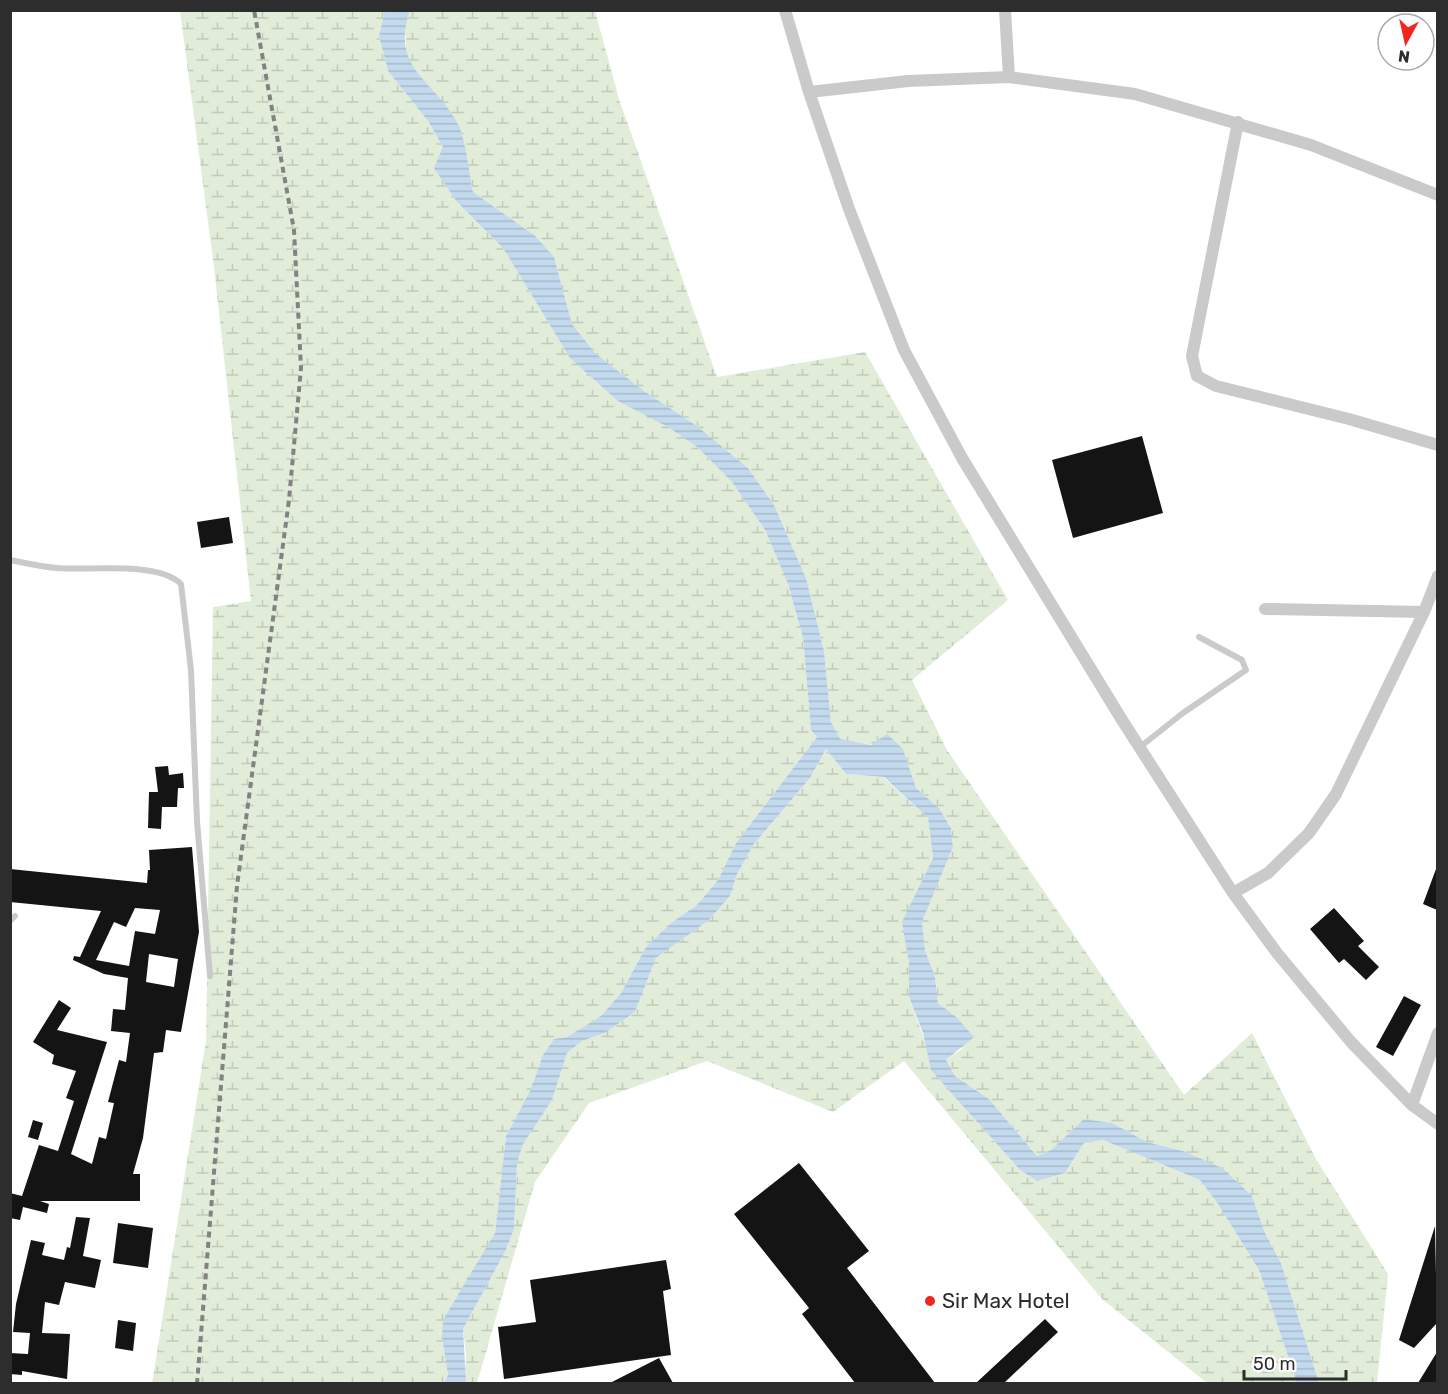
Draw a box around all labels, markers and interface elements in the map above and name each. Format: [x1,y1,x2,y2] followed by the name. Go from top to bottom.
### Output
[1376,12,1436,72] north arrow
[1397,46,1411,67] text: N
[942,1288,1070,1313] place label: Sir Max Hotel
[923,1294,937,1308] marker: Sir Max Hotel
[1244,1343,1346,1381] scale bar
[1253,1353,1296,1375] text: 50 m

